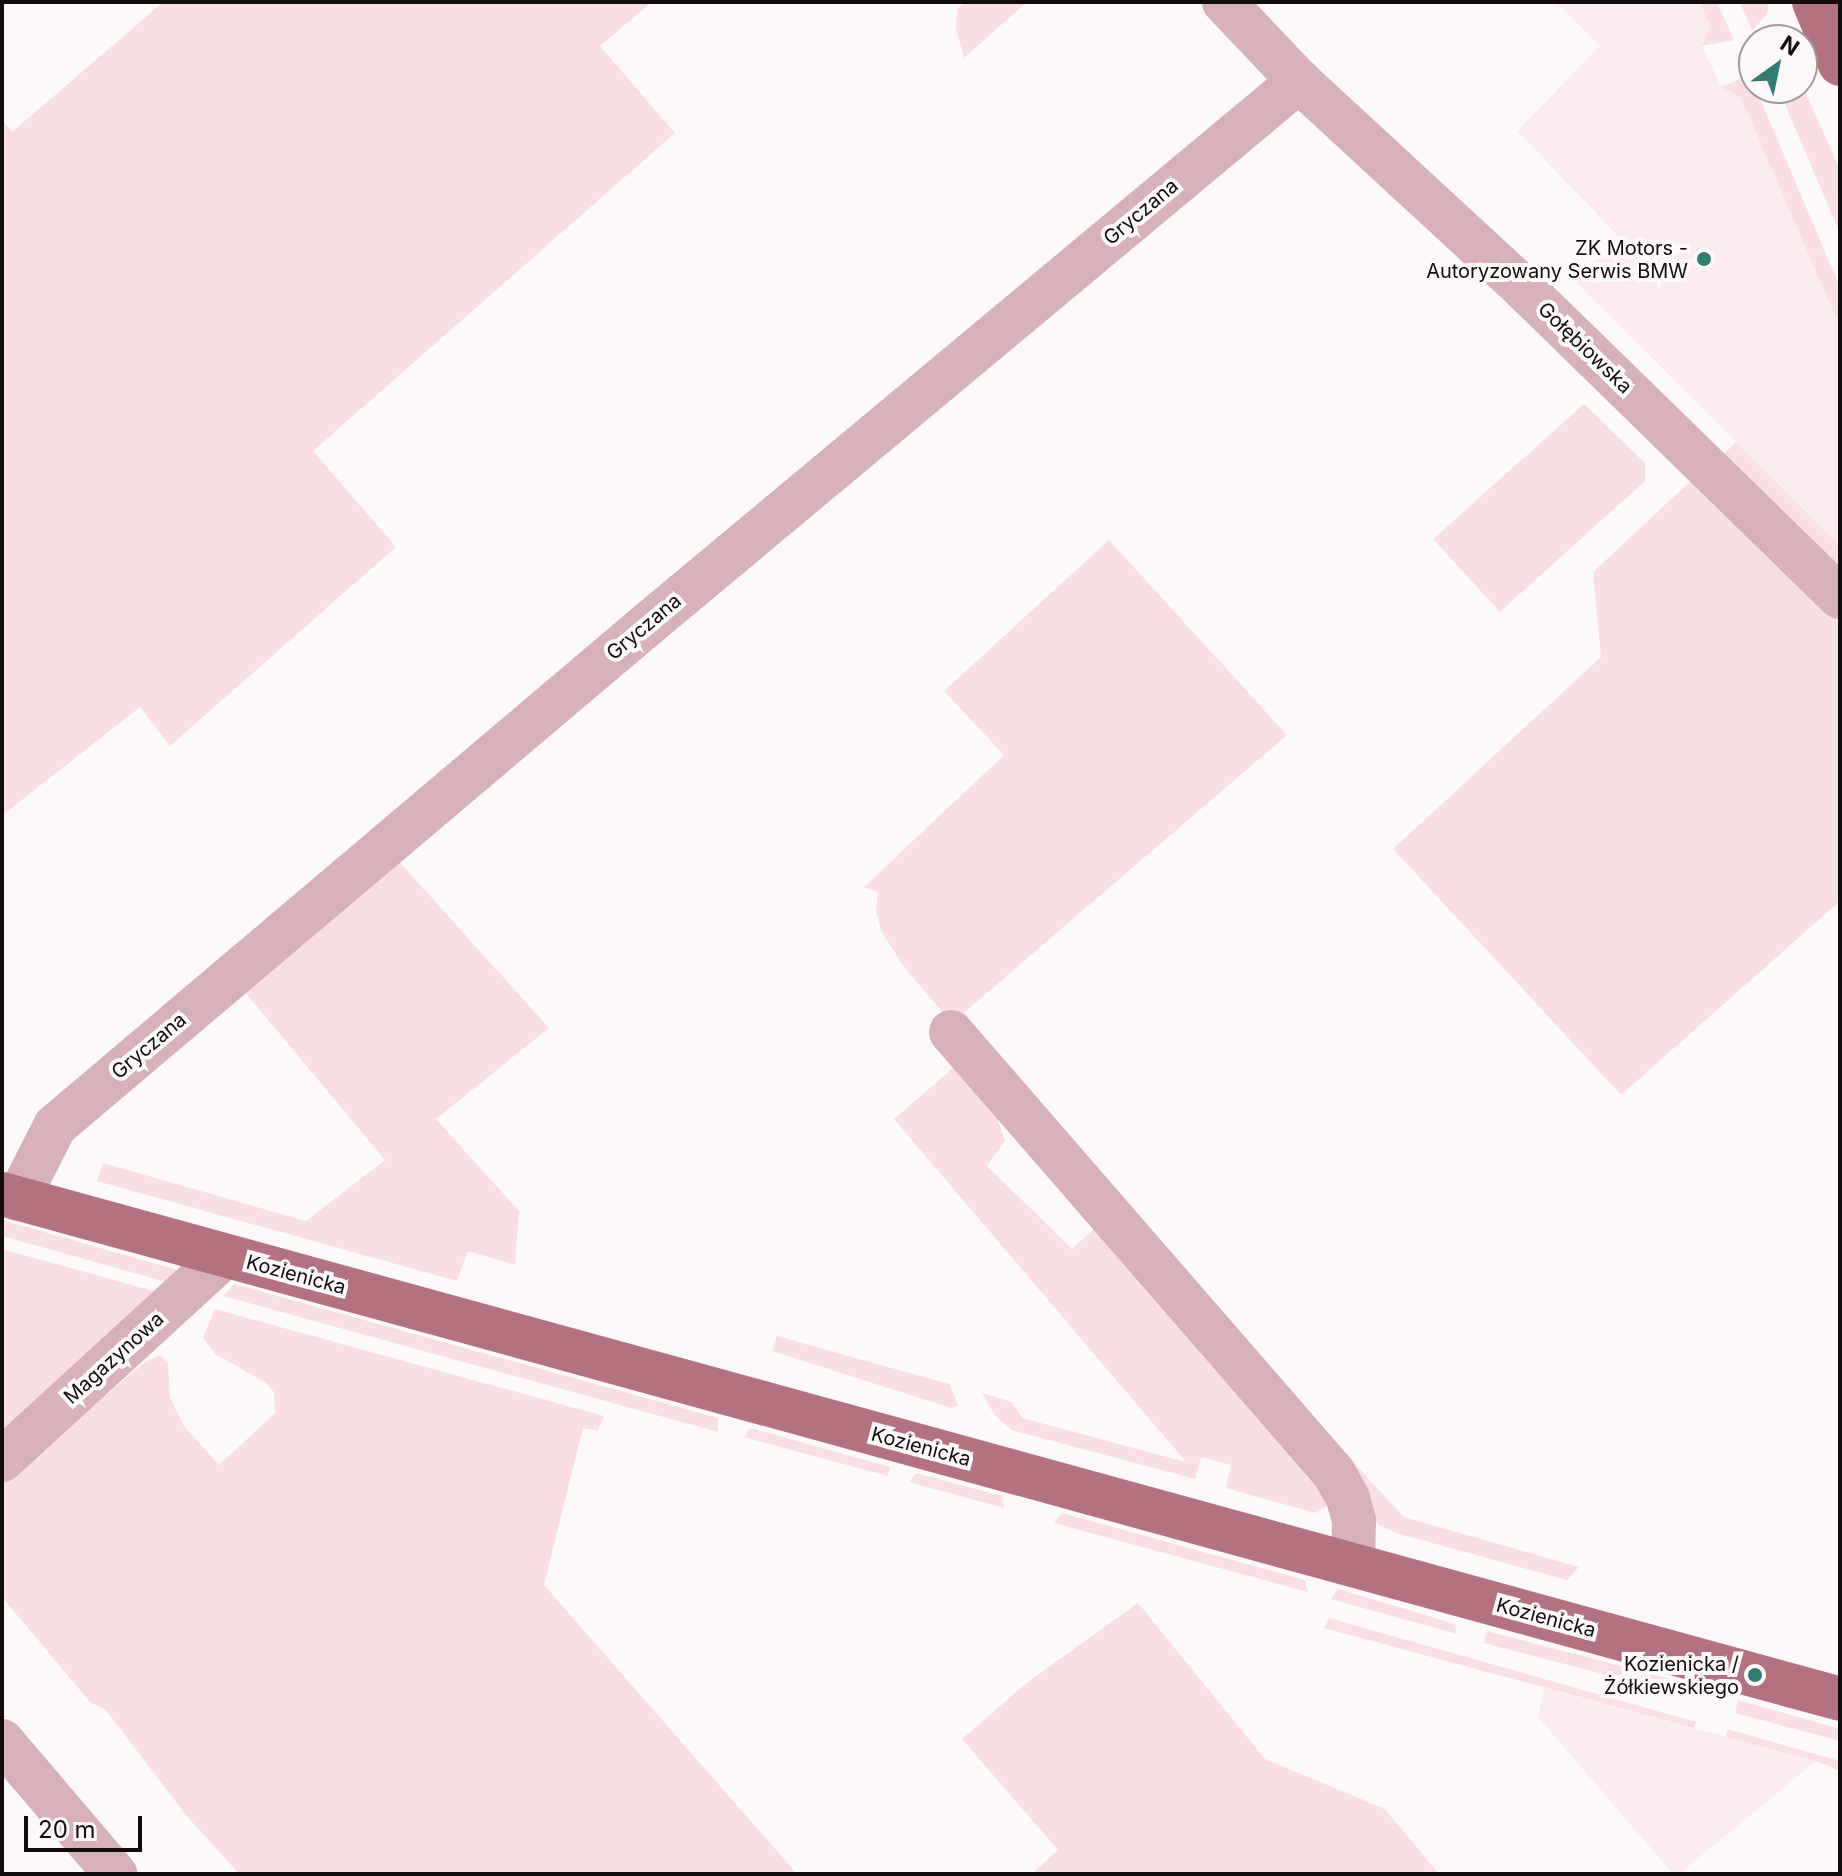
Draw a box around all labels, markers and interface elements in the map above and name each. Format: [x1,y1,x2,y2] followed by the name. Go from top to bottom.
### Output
[1738,24,1818,104] north arrow
[1776,30,1804,61] text: N
[1099,174,1183,250] street label: Gryczana
[1426,236,1688,283] place label: ZK Motors - Autoryzowany Serwis BMW
[1695,250,1713,268] marker: ZK Motors - Autoryzowany Serwis BMW
[1533,297,1637,399] street label: Gołębiowska
[602,589,686,665] street label: Gryczana
[107,1008,191,1084] street label: Gryczana
[244,1250,348,1300] street label: Kozienicka
[59,1307,169,1409] street label: Magazynowa
[869,1422,973,1472] street label: Kozienicka
[1494,1593,1598,1643] street label: Kozienicka
[1604,1652,1739,1699] place label: Kozienicka / Żółkiewskiego
[1746,1666,1764,1684] marker: Kozienicka / Żółkiewskiego
[28,1800,146,1850] scale bar
[38,1815,96,1844] text: 20 m

